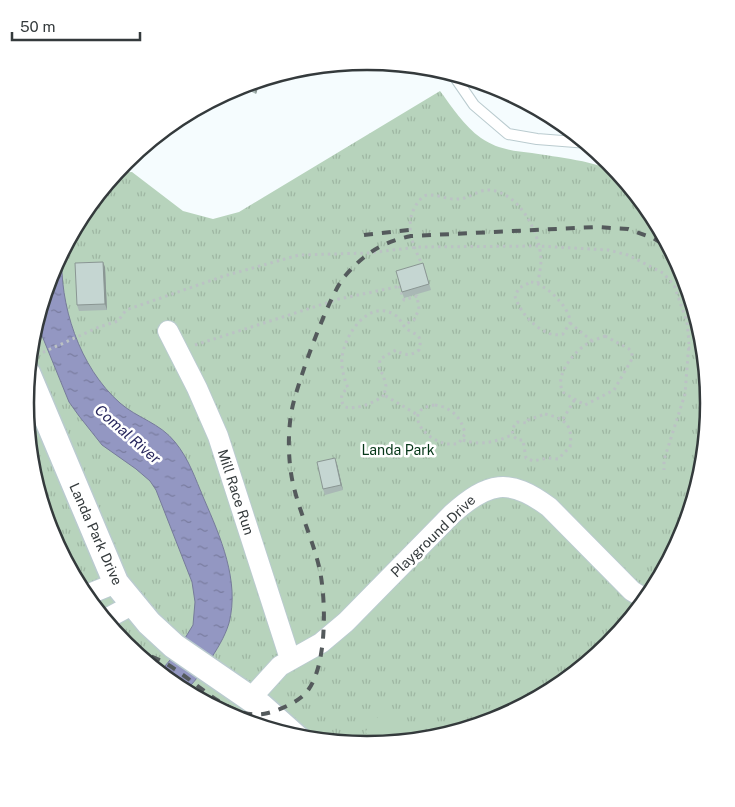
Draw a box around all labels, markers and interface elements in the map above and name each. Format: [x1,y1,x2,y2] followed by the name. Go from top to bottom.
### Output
[12,10,140,42] scale bar
[20,18,55,35] text: 50 m
[92,401,164,467] water label: Comal River
[361,442,435,458] park label: Landa Park
[215,447,257,537] street label: Mill Race Run
[66,481,126,588] street label: Landa Park Drive
[387,492,479,580] street label: Playground Drive

